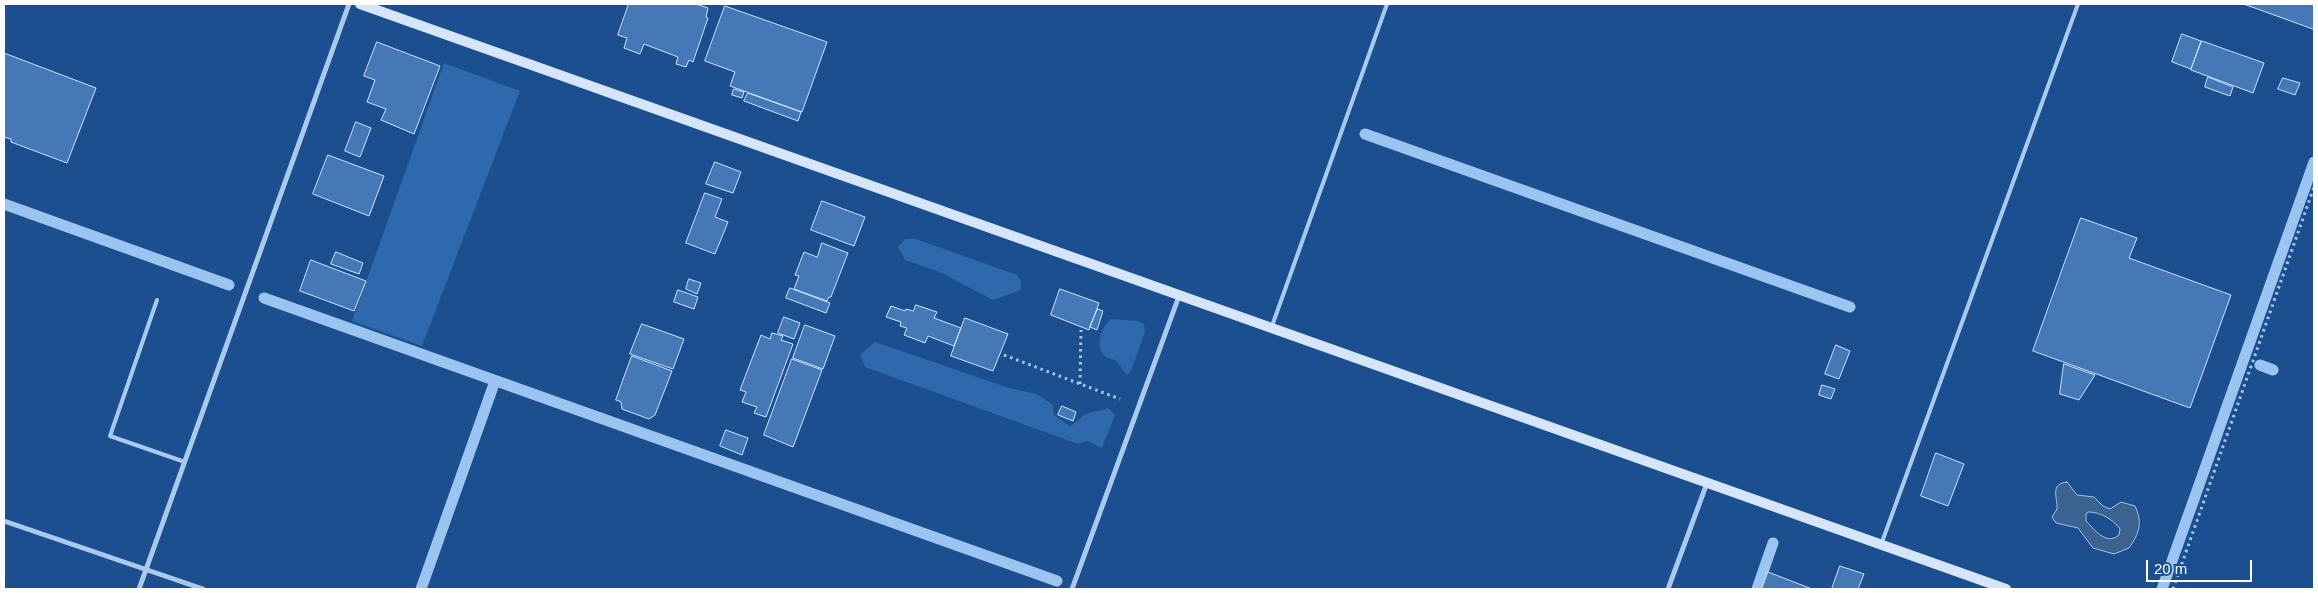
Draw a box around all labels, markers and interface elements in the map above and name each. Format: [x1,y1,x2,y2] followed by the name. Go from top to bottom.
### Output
[2148,550,2254,582] scale bar
[2154,560,2187,577] text: 20 m

